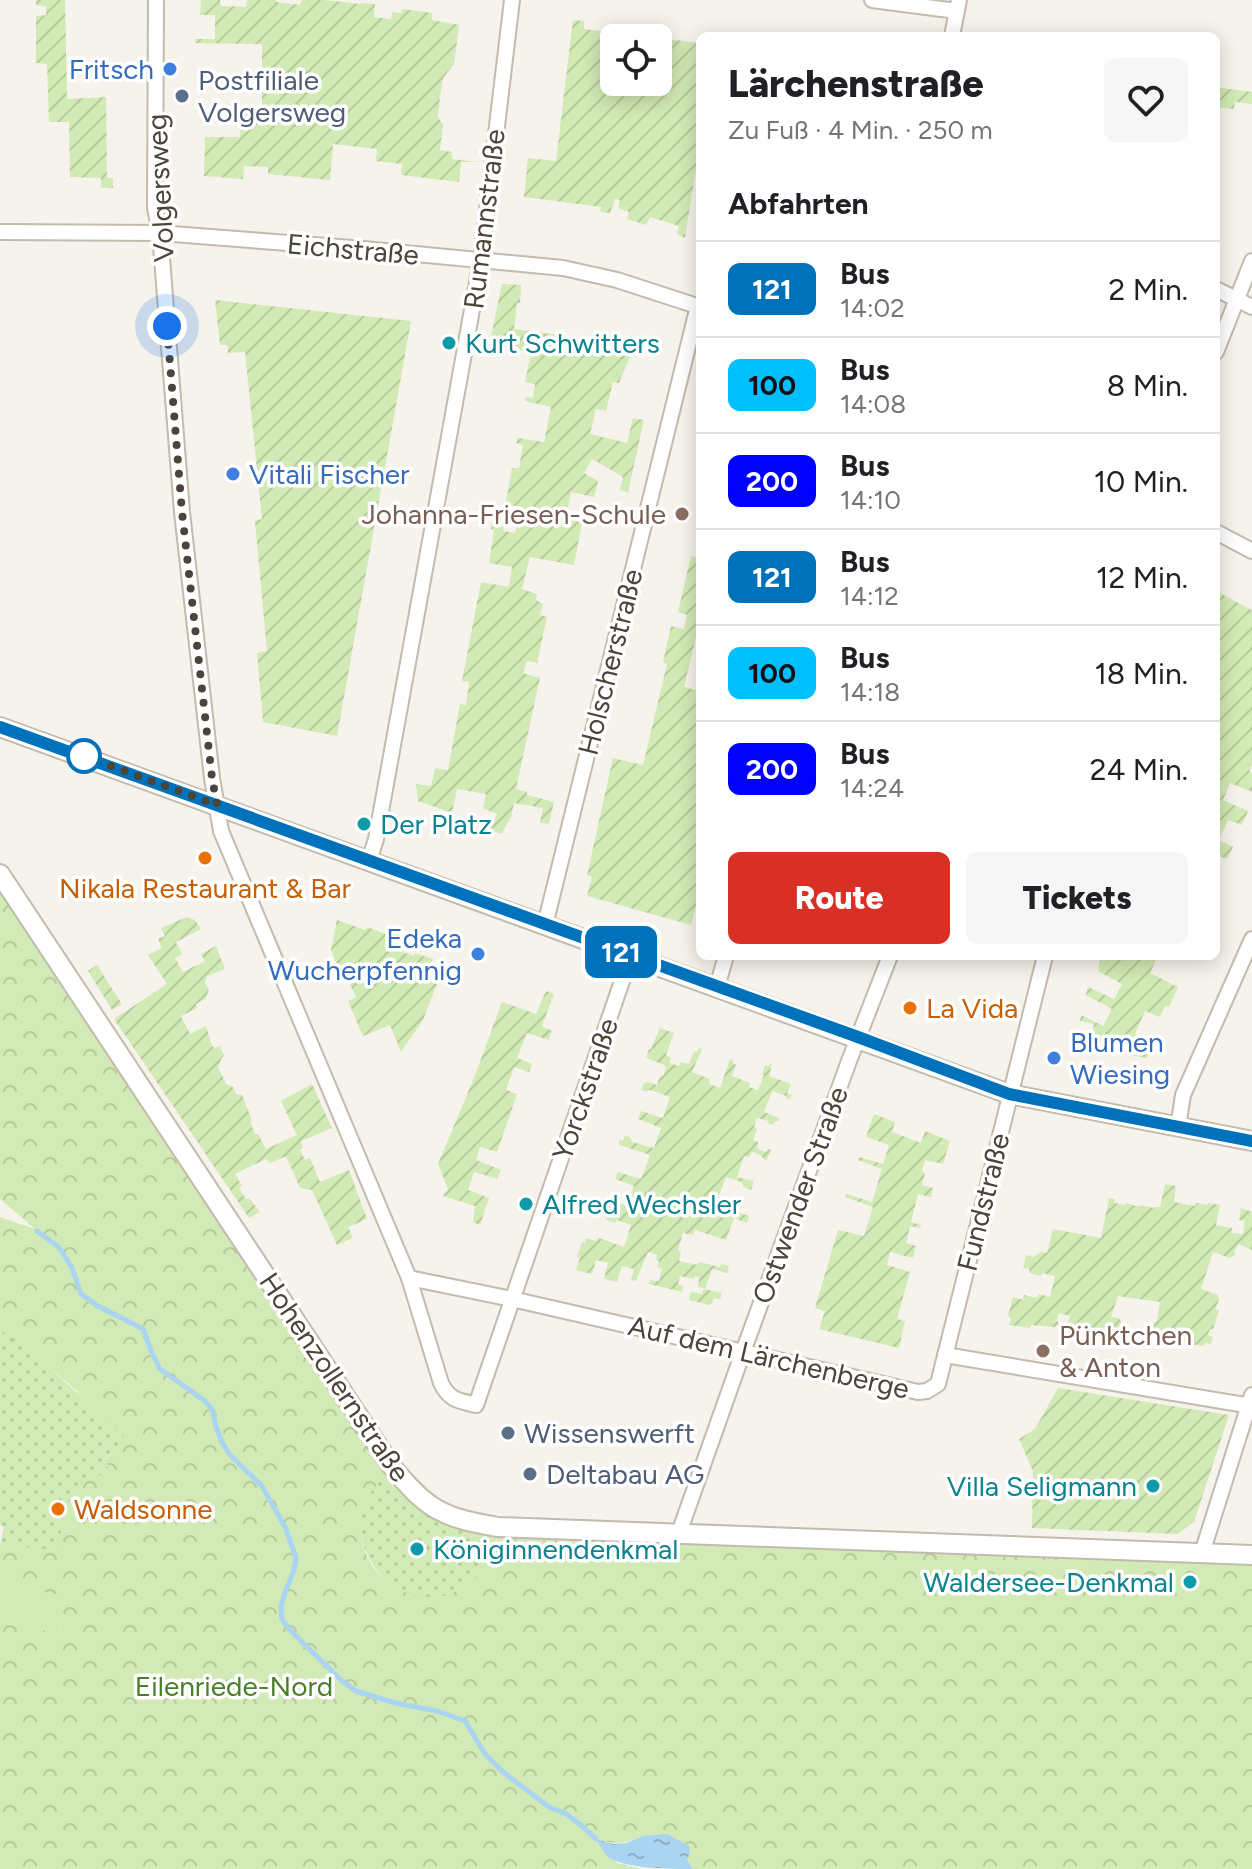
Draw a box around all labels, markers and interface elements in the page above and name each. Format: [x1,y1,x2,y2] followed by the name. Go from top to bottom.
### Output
[600,24,672,96] map controls
[600,24,672,96] button: locate
[69,52,154,86] place label: Fritsch
[1104,58,1188,142] button: heart
[161,60,179,78] marker: Fritsch
[728,61,984,107] text: Lärchenstraße
[198,63,346,129] place label: Postfiliale Volgersweg
[173,87,191,105] marker: Postfiliale Volgersweg
[139,113,181,263] street label: Volgersweg
[728,114,993,146] text: Zu Fuß · 4 Min. · 250 m
[456,127,512,311] street label: Rumannstraße
[728,185,869,222] text: Abfahrten
[286,226,420,272] street label: Eichstraße
[840,255,889,292] text: Bus
[1109,271,1188,308] text: 2 Min.
[752,272,792,306] text: 121
[840,292,905,324] text: 14:02
[147,306,187,346] your location
[465,326,660,360] place label: Kurt Schwitters
[440,334,458,352] marker: Kurt Schwitters
[840,351,889,388] text: Bus
[1107,367,1188,404] text: 8 Min.
[748,368,796,402] text: 100
[840,388,906,420] text: 14:08
[840,447,889,484] text: Bus
[249,457,410,491] place label: Vitali Fischer
[1094,463,1188,500] text: 10 Min.
[746,464,798,498] text: 200
[224,465,242,483] marker: Vitali Fischer
[840,484,901,516] text: 14:10
[361,497,666,531] place label: Johanna-Friesen-Schule
[673,505,691,523] marker: Johanna-Friesen-Schule
[840,543,889,580] text: Bus
[1096,559,1188,596] text: 12 Min.
[752,560,792,594] text: 121
[570,565,650,759] street label: Holscherstraße
[840,580,899,612] text: 14:12
[840,639,889,676] text: Bus
[1094,655,1188,692] text: 18 Min.
[748,656,796,690] text: 100
[840,676,900,708] text: 14:18
[840,735,889,772] text: Bus
[67,739,101,773] unlabelled marker
[1090,751,1188,788] text: 24 Min.
[746,752,798,786] text: 200
[840,772,904,804] text: 14:24
[380,807,492,841] place label: Der Platz
[355,815,373,833] marker: Der Platz
[196,849,214,867] marker: Nikala Restaurant & Bar
[728,852,950,944] button: Route
[966,852,1188,944] button: Tickets
[59,871,352,905] place label: Nikala Restaurant & Bar
[268,921,462,987] place label: Edeka Wucherpfennig
[575,926,667,978] line badge: 121
[601,935,641,969] text: 121
[469,945,487,963] marker: Edeka Wucherpfennig
[926,991,1018,1025] place label: La Vida
[901,999,919,1017] marker: La Vida
[545,1013,625,1165] street label: Yorckstraße
[1070,1025,1170,1091] place label: Blumen Wiesing
[1045,1049,1063,1067] marker: Blumen Wiesing
[745,1082,855,1308] street label: Ostwender Straße
[949,1129,1017,1275] street label: Fundstraße
[542,1187,742,1221] place label: Alfred Wechsler
[517,1195,535,1213] marker: Alfred Wechsler
[252,1266,418,1488] street label: Hohenzollernstraße
[625,1308,913,1406] street label: Auf dem Lärchenberge
[1059,1318,1192,1384] place label: Pünktchen & Anton
[1034,1342,1052,1360] marker: Pünktchen & Anton
[524,1416,695,1450] place label: Wissenswerft
[499,1424,517,1442] marker: Wissenswerft
[546,1457,704,1491] place label: Deltabau AG
[521,1465,539,1483] marker: Deltabau AG
[947,1469,1137,1503] place label: Villa Seligmann
[1144,1477,1162,1495] marker: Villa Seligmann
[74,1492,212,1526] place label: Waldsonne
[49,1500,67,1518] marker: Waldsonne
[433,1532,678,1566] place label: Königinnendenkmal
[408,1540,426,1558] marker: Königinnendenkmal
[923,1565,1174,1599] place label: Waldersee-Denkmal
[1181,1573,1199,1591] marker: Waldersee-Denkmal
[135,1669,333,1703] park label: Eilenriede-Nord

